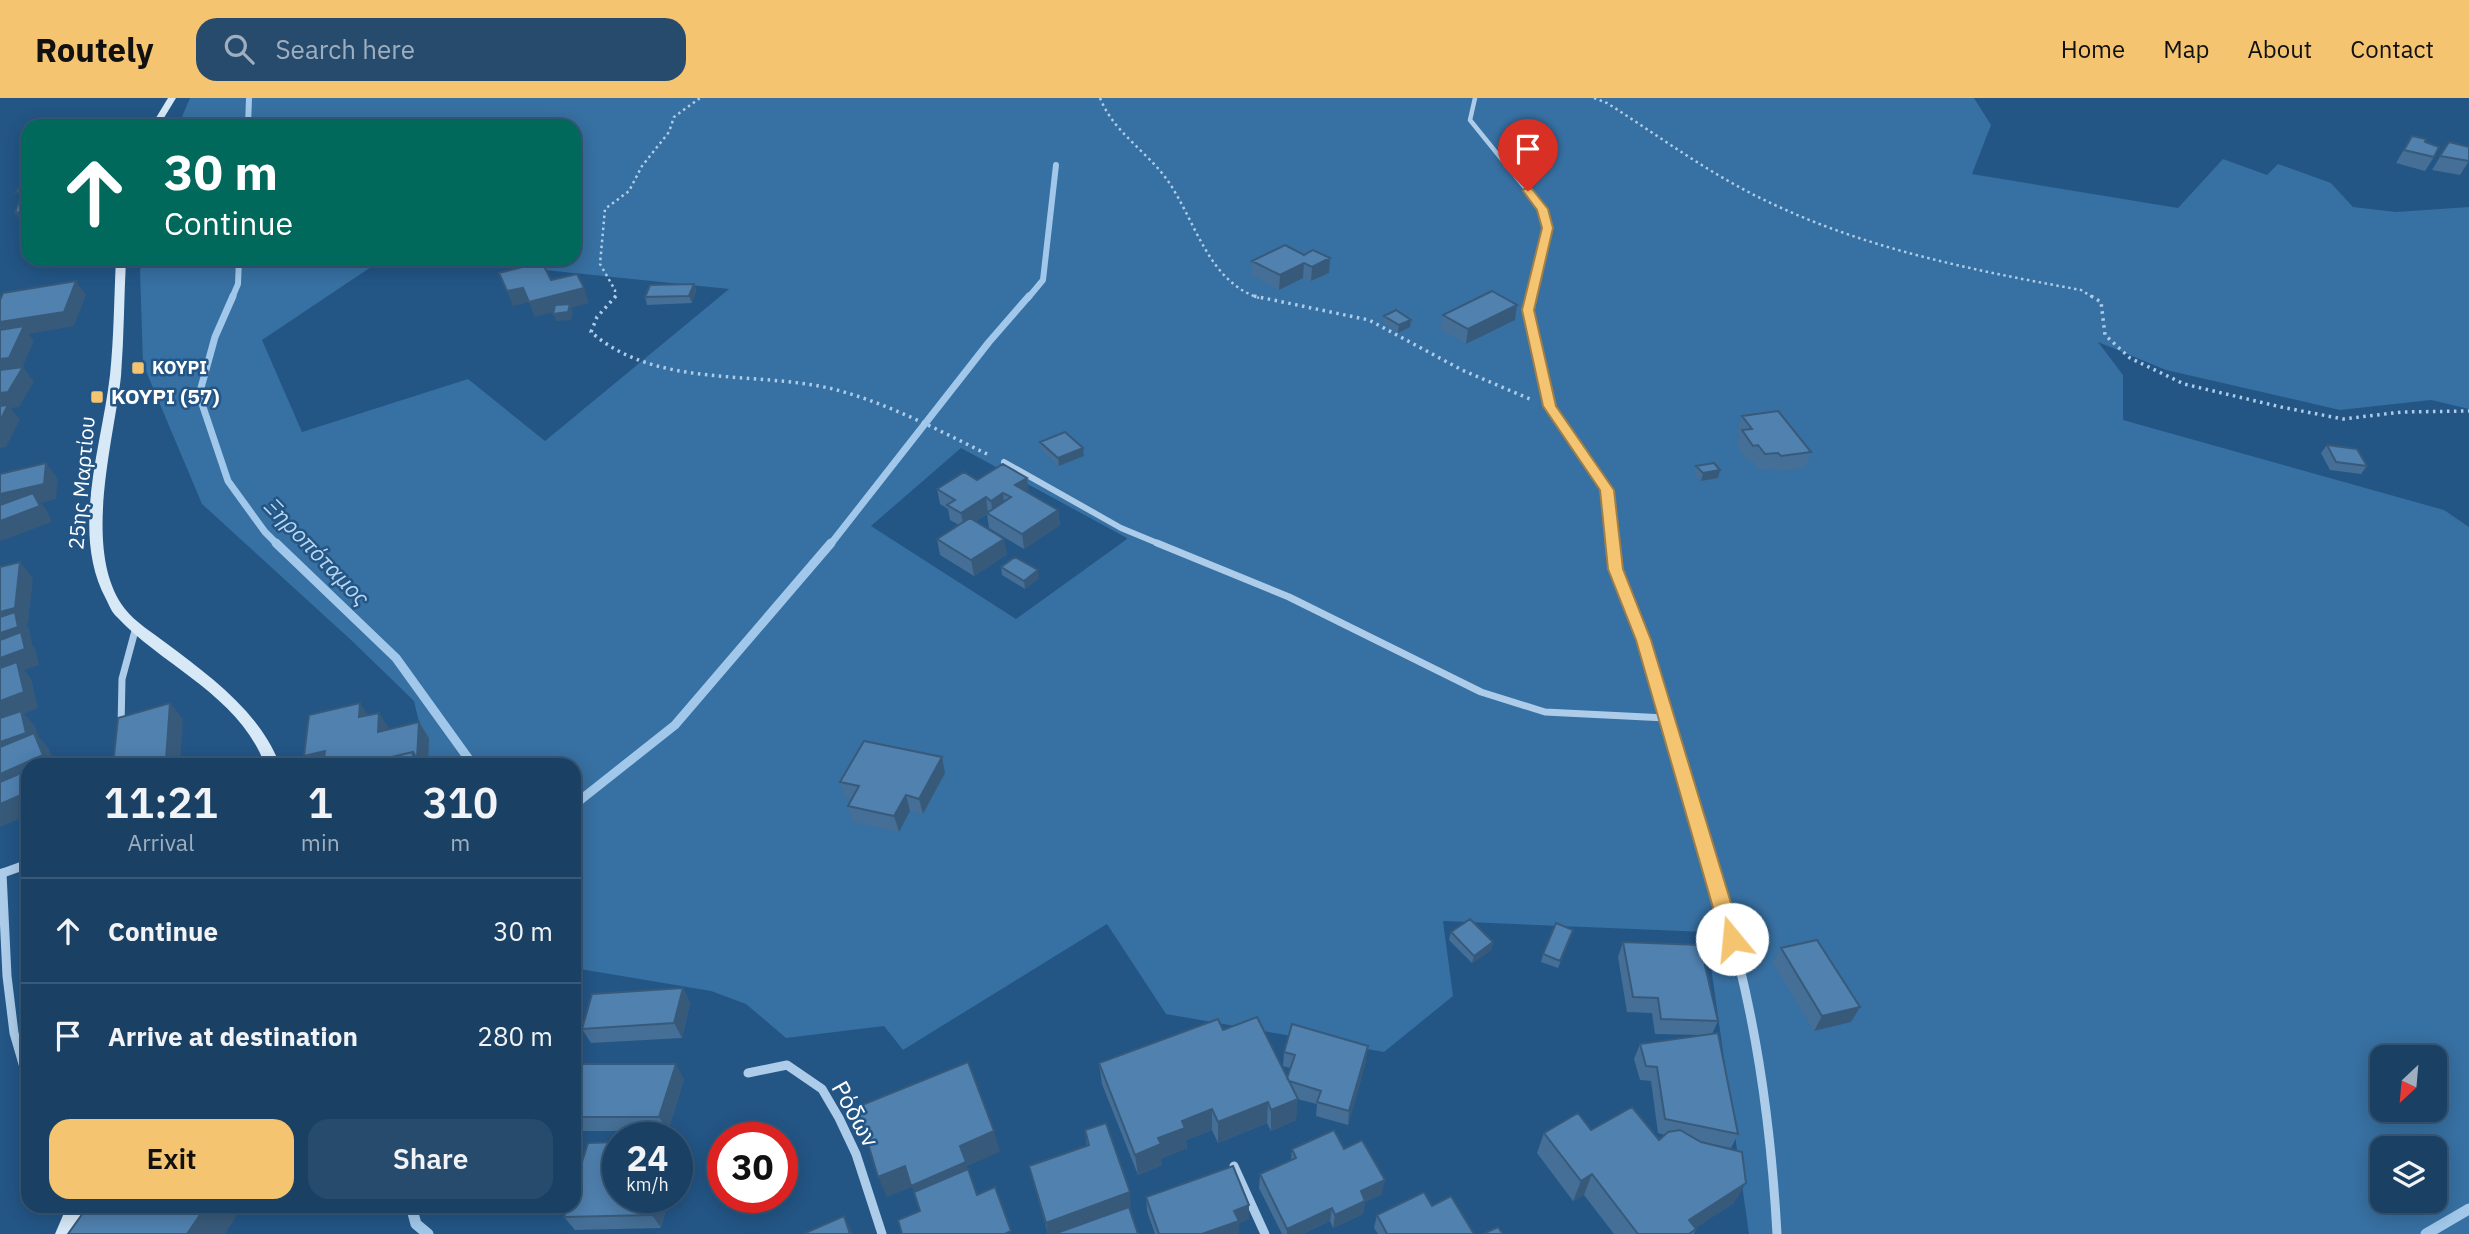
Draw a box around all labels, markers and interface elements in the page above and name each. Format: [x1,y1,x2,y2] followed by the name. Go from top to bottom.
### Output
[196,18,686,81] search box
[35,28,154,71] text: Routely
[220,30,258,68] icon: search
[276,32,415,66] text: Search here
[2061,33,2125,65] text: Home
[2163,33,2209,65] text: Map
[2247,33,2312,65] text: About
[2350,33,2434,65] text: Contact
[1498,119,1558,191] pin
[1509,130,1547,168] icon: arrive
[164,140,278,203] text: 30 m
[49,147,140,238] icon: ahead
[164,202,293,244] text: Continue
[152,356,207,379] place label: ΚΟΥΡΙ
[130,360,146,376] marker: ΚΟΥΡΙ
[111,382,220,410] place label: ΚΟΥΡΙ (57)
[89,389,105,405] marker: ΚΟΥΡΙ (57)
[61,415,101,551] street label: 25ης Μαρτίου
[259,491,377,612] water label: Ξηροπόταμος
[104,775,218,830] text: 11:21
[308,775,333,830] text: 1
[423,775,498,830] text: 310
[127,827,194,857] text: Arrival
[301,827,340,857] text: min
[450,827,470,857] text: m
[1695,902,1769,976] position arrow
[49,912,87,950] icon: ahead
[108,914,218,948] text: Continue
[493,914,553,948] text: 30 m
[49,1017,87,1055] icon: arrive
[108,1019,358,1053] text: Arrive at destination
[477,1019,553,1053] text: 280 m
[2370,1045,2446,1122] north arrow
[2370,1045,2447,1213] map controls
[825,1075,887,1152] street label: Ρόδων
[49,1119,294,1199] button: Exit
[308,1119,553,1199] button: Share
[707,1122,798,1213] speed limit sign: 30
[626,1135,669,1181] text: 24
[2370,1136,2447,1213] button: layers
[626,1173,669,1196] text: km/h

